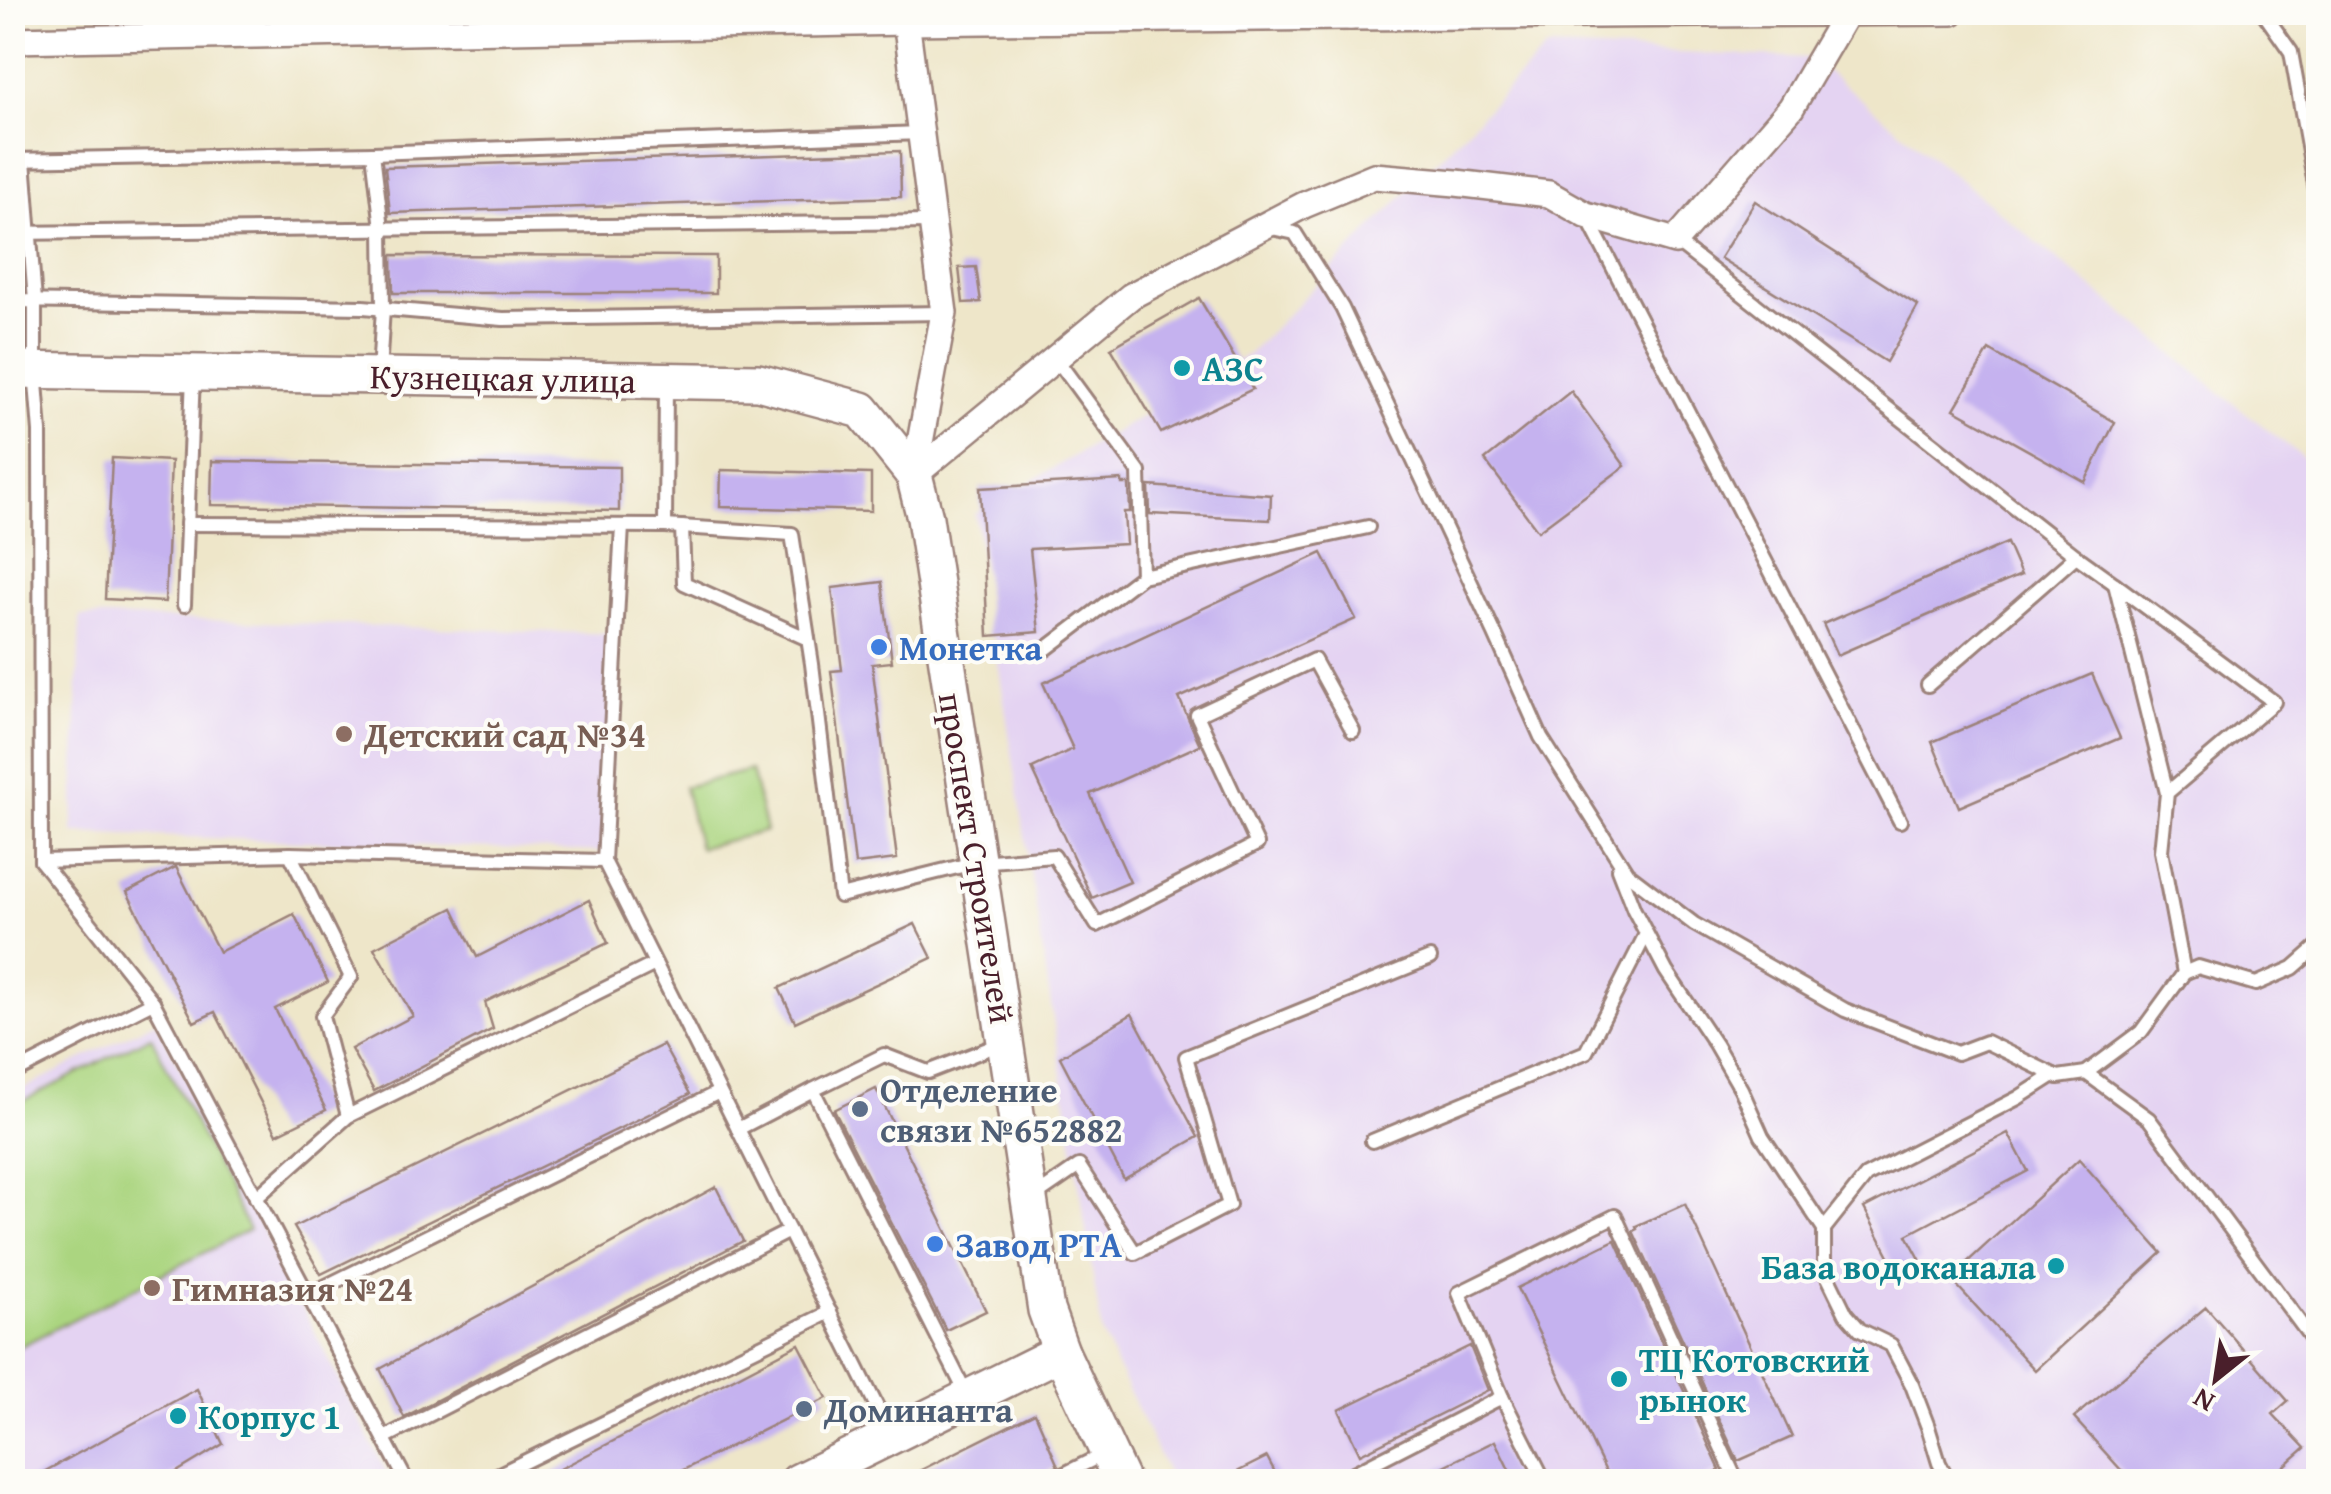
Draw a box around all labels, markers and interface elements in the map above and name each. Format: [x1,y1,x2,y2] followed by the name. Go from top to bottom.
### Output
[1202,343,1264,394] place label: АЗС
[370,350,637,406] street label: Кузнецкая улица
[1171,357,1193,379] marker: АЗС
[899,622,1042,673] place label: Монетка
[868,636,890,658] marker: Монетка
[926,689,1028,1027] street label: проспект Строителей
[363,709,646,760] place label: Детский сад №34
[333,723,355,745] marker: Детский сад №34
[880,1064,1123,1155] place label: Отделение связи №652882
[849,1098,871,1120] marker: Отделение связи №652882
[955,1219,1123,1270] place label: Завод РТА
[924,1233,946,1255] marker: Завод РТА
[1761,1241,2036,1292] place label: База водоканала
[2045,1255,2067,1277] marker: База водоканала
[172,1263,413,1314] place label: Гимназия №24
[141,1277,163,1299] marker: Гимназия №24
[2166,1329,2266,1429] north arrow
[1639,1334,1869,1425] place label: ТЦ Котовский рынок
[1608,1368,1630,1390] marker: ТЦ Котовский рынок
[2185,1379,2222,1424] text: N
[823,1384,1013,1435] place label: Доминанта
[198,1391,341,1442] place label: Корпус 1
[793,1398,815,1420] marker: Доминанта
[167,1405,189,1427] marker: Корпус 1

